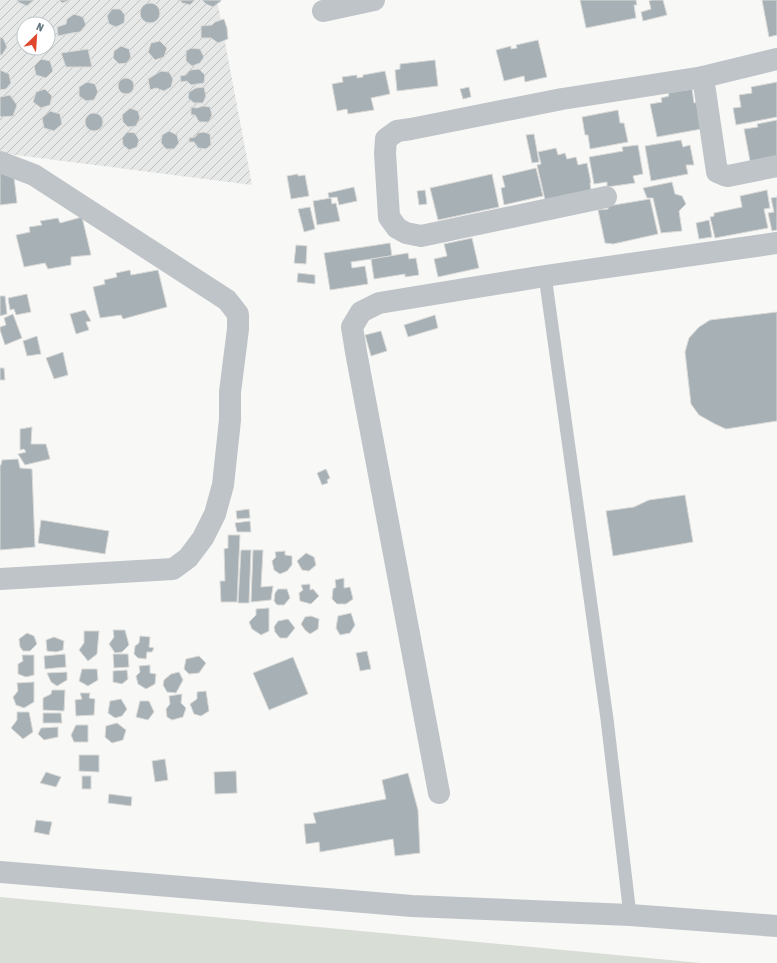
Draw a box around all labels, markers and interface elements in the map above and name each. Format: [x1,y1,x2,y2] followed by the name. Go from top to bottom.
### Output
[16,16,56,56] north arrow
[35,20,46,34] text: N

